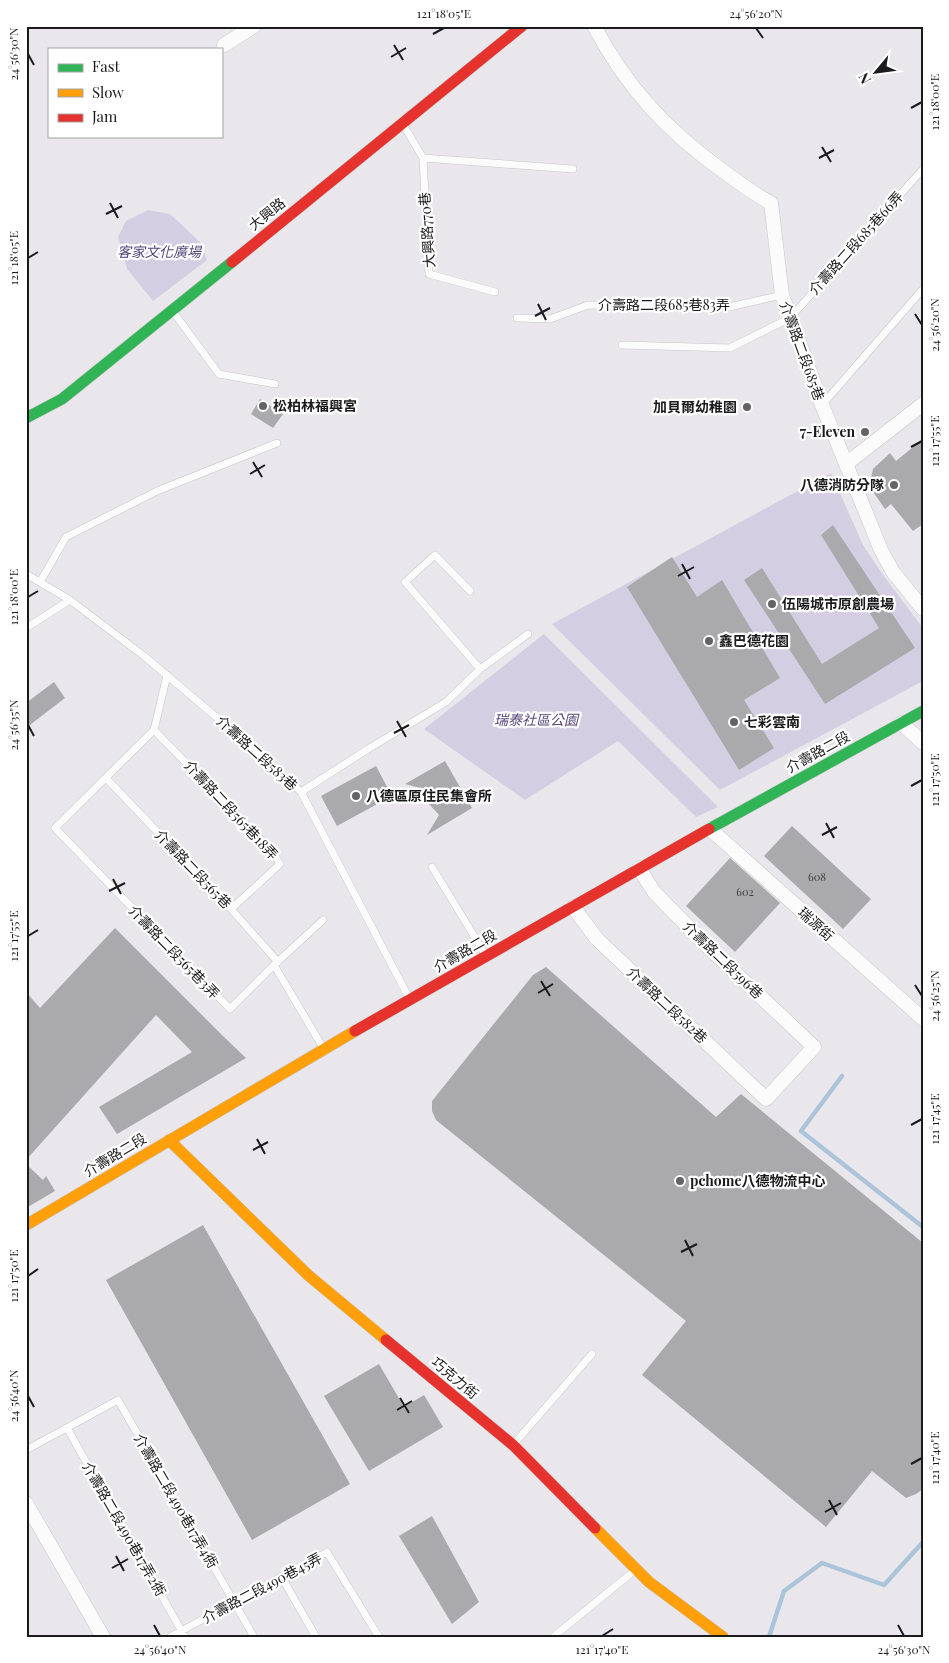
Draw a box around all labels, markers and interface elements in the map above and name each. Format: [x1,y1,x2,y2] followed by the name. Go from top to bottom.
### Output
[417,5,471,21] text: 121°18'05"E
[729,5,783,21] text: 24°56'20"N
[5,27,21,81] text: 24°56'30"N
[48,48,222,138] legend
[852,48,902,98] north arrow
[92,56,121,76] text: Fast
[853,70,875,88] text: N
[926,74,942,130] text: 121°18'00"E
[92,82,124,102] text: Slow
[91,106,118,126] text: Jam
[804,187,907,298] street label: 介壽路二段685巷66弄
[414,192,439,268] street label: 大興路770巷
[244,193,289,234] street label: 大興路
[5,231,21,285] text: 121°18'05"E
[117,242,203,261] park label: 客家文化廣場
[598,295,730,314] street label: 介壽路二段685巷83弄
[926,298,942,352] text: 24°56'20"N
[776,299,829,403] street label: 介壽路二段685巷
[273,396,357,415] place label: 松柏林福興宮
[653,397,737,416] place label: 加貝爾幼稚園
[257,400,269,412] marker: 松柏林福興宮
[741,401,753,413] marker: 加貝爾幼稚園
[926,416,942,466] text: 121°17'55"E
[800,422,855,441] place label: 7-Eleven
[859,426,871,438] marker: 7-Eleven
[800,475,884,494] place label: 八德消防分隊
[888,479,900,491] marker: 八德消防分隊
[5,569,21,625] text: 121°18'00"E
[782,594,894,613] place label: 伍陽城市原創農場
[766,598,778,610] marker: 伍陽城市原創農場
[719,631,789,650] place label: 鑫巴德花園
[703,635,715,647] marker: 鑫巴德花園
[5,699,21,751] text: 24°56'35"N
[494,710,580,729] park label: 瑞泰社區公園
[213,711,302,794] street label: 介壽路二段583巷
[744,712,800,731] place label: 七彩雲南
[728,716,740,728] marker: 七彩雲南
[783,726,853,777] street label: 介壽路二段
[926,754,942,806] text: 121°17'50"E
[180,756,282,863] street label: 介壽路二段565巷18弄
[366,786,492,805] place label: 八德區原住民集會所
[350,790,362,802] marker: 八德區原住民集會所
[151,825,236,912] street label: 介壽路二段565巷
[808,869,826,884] house number: 608
[736,884,754,899] house number: 602
[125,901,224,1003] street label: 介壽路二段565巷3弄
[794,903,838,945] street label: 瑞源街
[5,911,21,961] text: 121°17'55"E
[679,917,767,1003] street label: 介壽路二段596巷
[430,925,500,976] street label: 介壽路二段
[623,962,712,1047] street label: 介壽路二段582巷
[926,970,942,1022] text: 24°56'25"N
[926,1094,942,1144] text: 121°17'45"E
[80,1128,150,1181] street label: 介壽路二段
[690,1171,826,1190] place label: pchome八德物流中心
[674,1175,686,1187] marker: pchome八德物流中心
[5,1250,21,1302] text: 121°17'50"E
[428,1352,483,1403] street label: 巧克力街
[5,1369,21,1422] text: 24°56'40"N
[130,1430,223,1571] street label: 介壽路二段490巷17弄4衖
[926,1432,942,1484] text: 121°17'40"E
[78,1458,171,1599] street label: 介壽路二段490巷17弄2衖
[199,1548,325,1627] street label: 介壽路二段490巷45弄
[134,1641,187,1657] text: 24°56'40"N
[576,1641,628,1657] text: 121°17'40"E
[877,1641,931,1657] text: 24°56'30"N

